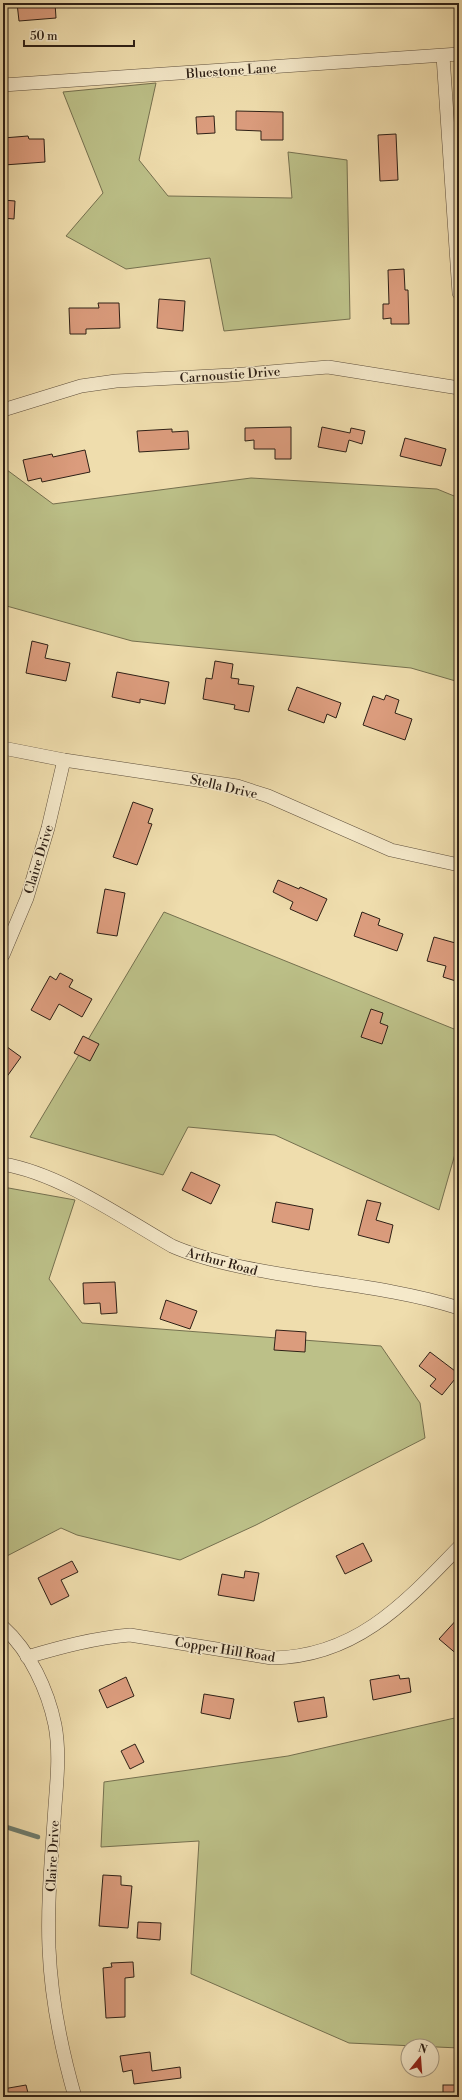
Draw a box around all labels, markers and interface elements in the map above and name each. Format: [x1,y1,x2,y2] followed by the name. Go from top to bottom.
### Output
[24,22,134,48] scale bar
[30,29,58,44] text: 50 m
[184,60,277,82] street label: Bluestone Lane
[179,363,281,386] street label: Carnoustie Drive
[189,771,259,803] street label: Stella Drive
[21,822,57,896] street label: Claire Drive
[183,1244,260,1279] street label: Arthur Road
[174,1634,277,1666] street label: Copper Hill Road
[43,1820,63,1892] street label: Claire Drive
[400,2038,440,2078] north arrow
[416,2041,429,2057] text: N

